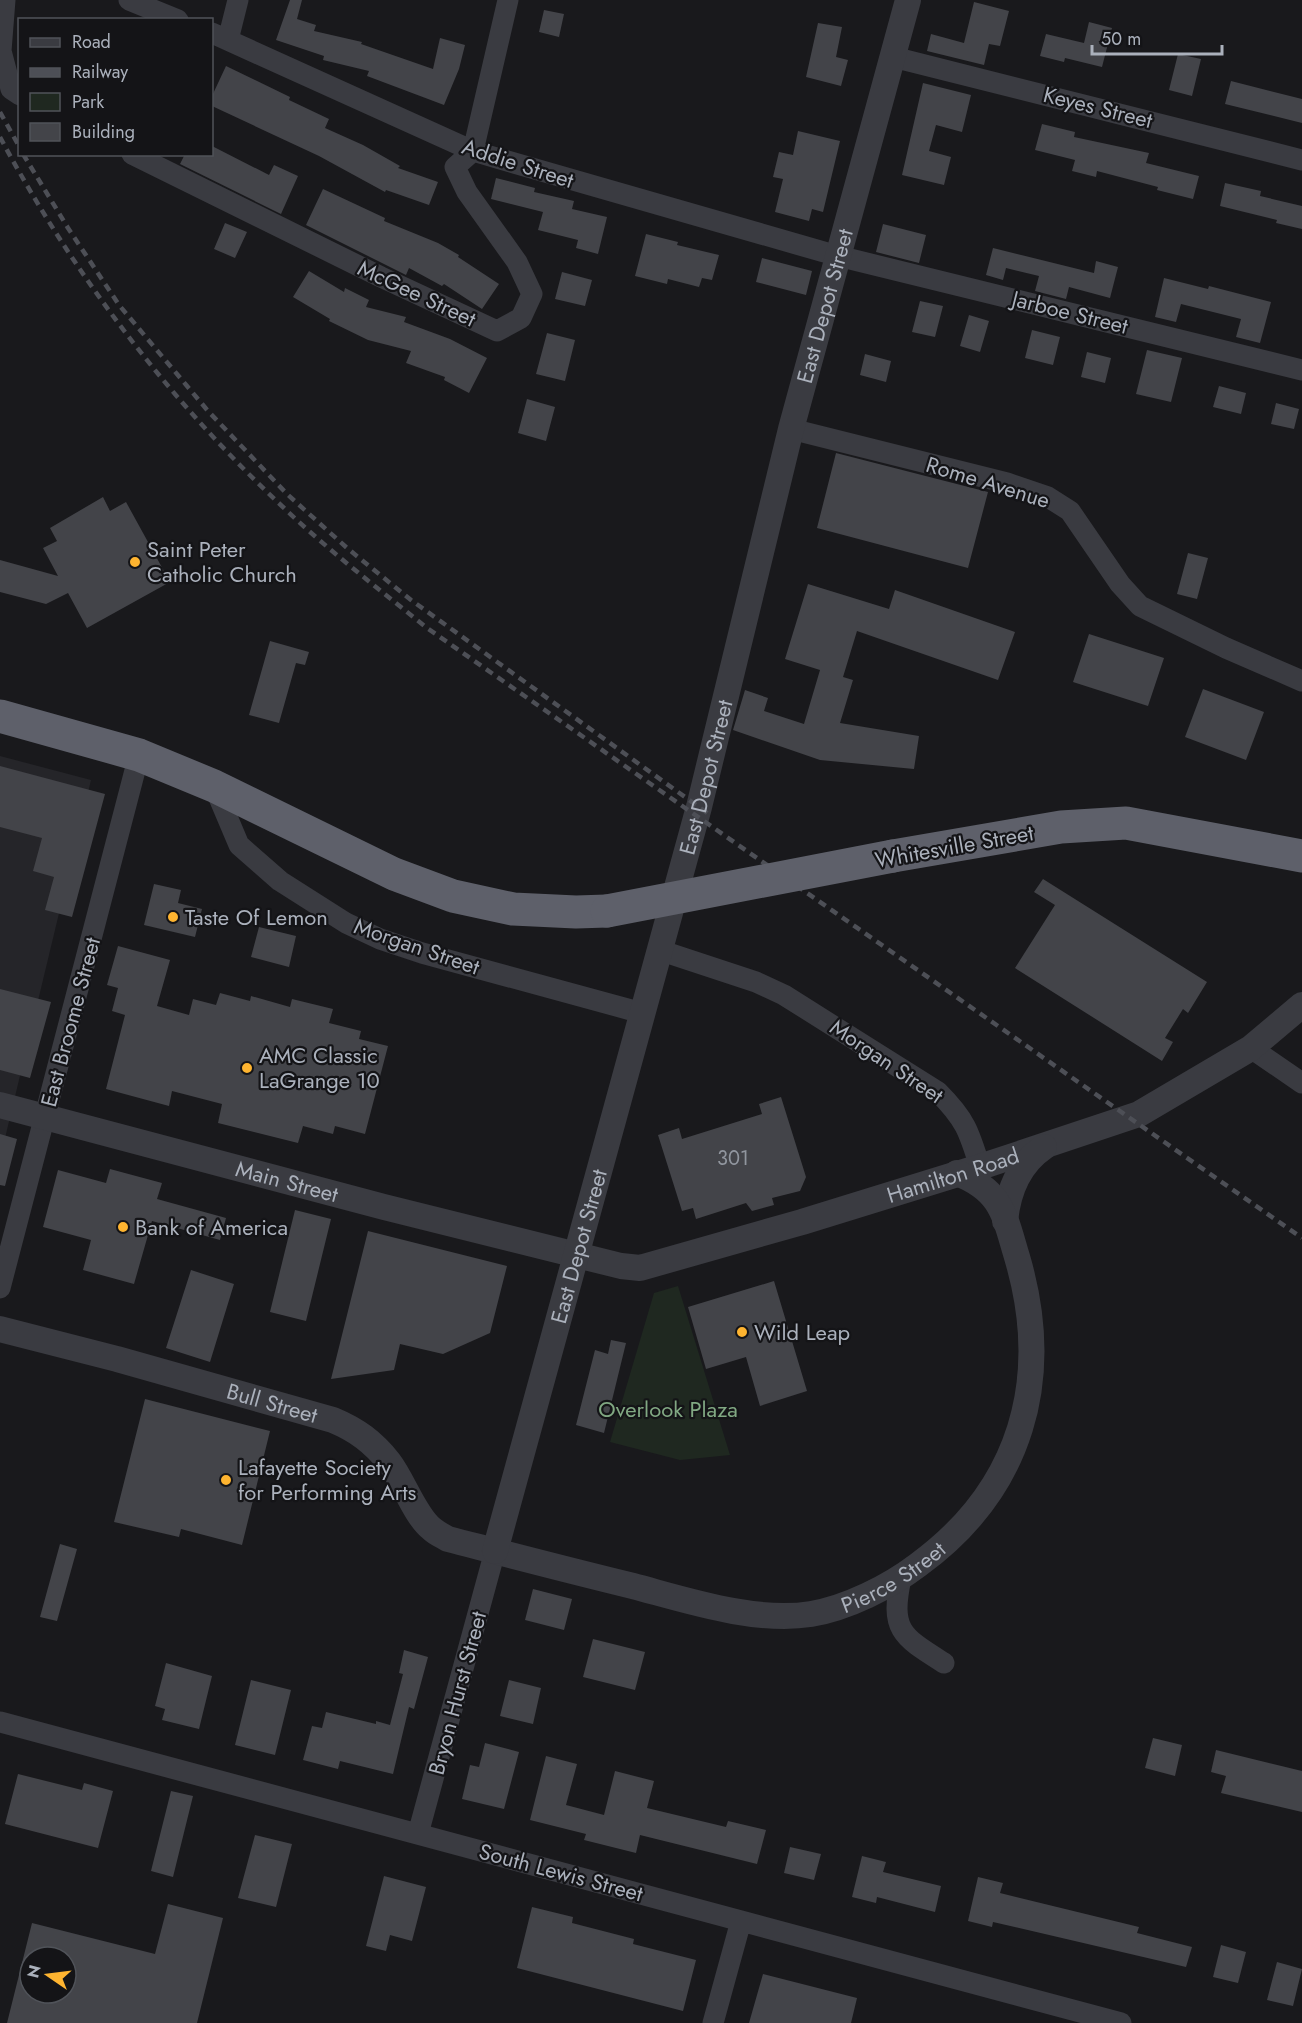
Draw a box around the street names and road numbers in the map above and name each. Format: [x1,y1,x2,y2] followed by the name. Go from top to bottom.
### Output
[1040,78,1157,136] street label: Keyes Street
[458,130,579,196] street label: Addie Street
[788,224,861,387] street label: East Depot Street
[353,252,482,335] street label: McGee Street
[1006,281,1132,342] street label: Jarboe Street
[922,448,1054,516] street label: Rome Avenue
[671,696,741,858] street label: East Depot Street
[872,816,1036,876] street label: Whitesville Street
[350,910,485,983] street label: Morgan Street
[32,933,108,1110] street label: East Broome Street
[824,1011,951,1111] street label: Morgan Street
[883,1139,1023,1211] street label: Hamilton Road
[232,1152,343,1210] street label: Main Street
[542,1165,615,1327] street label: East Depot Street
[223,1375,322,1431] street label: Bull Street
[836,1533,953,1621] street label: Pierce Street
[420,1607,494,1778] street label: Bryon Hurst Street
[475,1835,647,1909] street label: South Lewis Street

